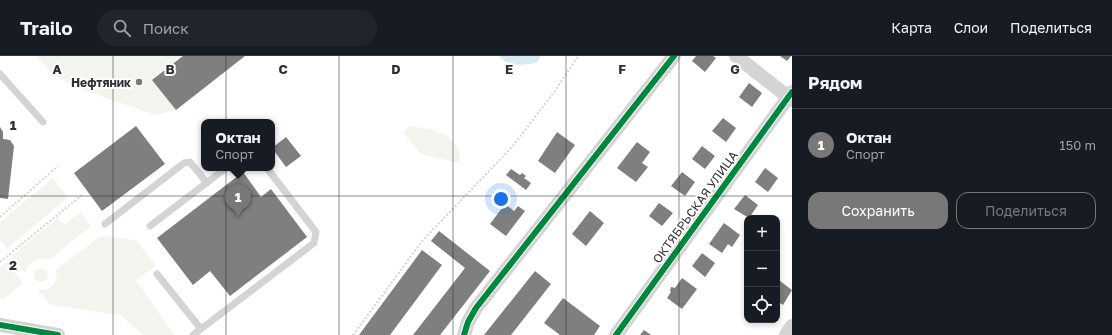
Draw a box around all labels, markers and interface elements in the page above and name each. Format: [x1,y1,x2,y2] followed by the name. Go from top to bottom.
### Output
[97,10,377,46] search box
[20,16,73,39] text: Trailo
[111,17,133,39] icon: search
[143,19,189,37] text: Поиск
[891,19,932,36] text: Карта
[954,19,988,36] text: Слои
[1010,19,1092,36] text: Поделиться
[52,61,62,77] text: A
[165,61,175,77] text: B
[278,61,288,77] text: C
[391,61,401,77] text: D
[505,61,513,77] text: E
[618,61,626,77] text: F
[730,61,740,77] text: G
[808,72,862,93] text: Рядом
[71,75,131,90] place label: Нефтяник
[134,77,144,87] marker: Нефтяник
[10,117,17,133] text: 1
[201,119,275,171] popup
[215,128,261,146] text: Октан
[846,128,892,146] text: Октан
[818,137,824,153] text: 1
[1059,137,1096,153] text: 150 m
[215,146,254,162] text: Спорт
[846,146,885,162] text: Спорт
[649,148,741,266] street label: ОКТЯБРЬСКАЯ УЛИЦА
[225,184,251,217] pin: 1
[491,189,511,209] your location
[808,192,948,229] button: Сохранить
[956,192,1096,229] button: Поделиться
[744,215,780,323] map controls
[744,215,780,251] button: +
[744,251,780,287] button: −
[9,257,17,273] text: 2
[744,287,780,323] button: locate

